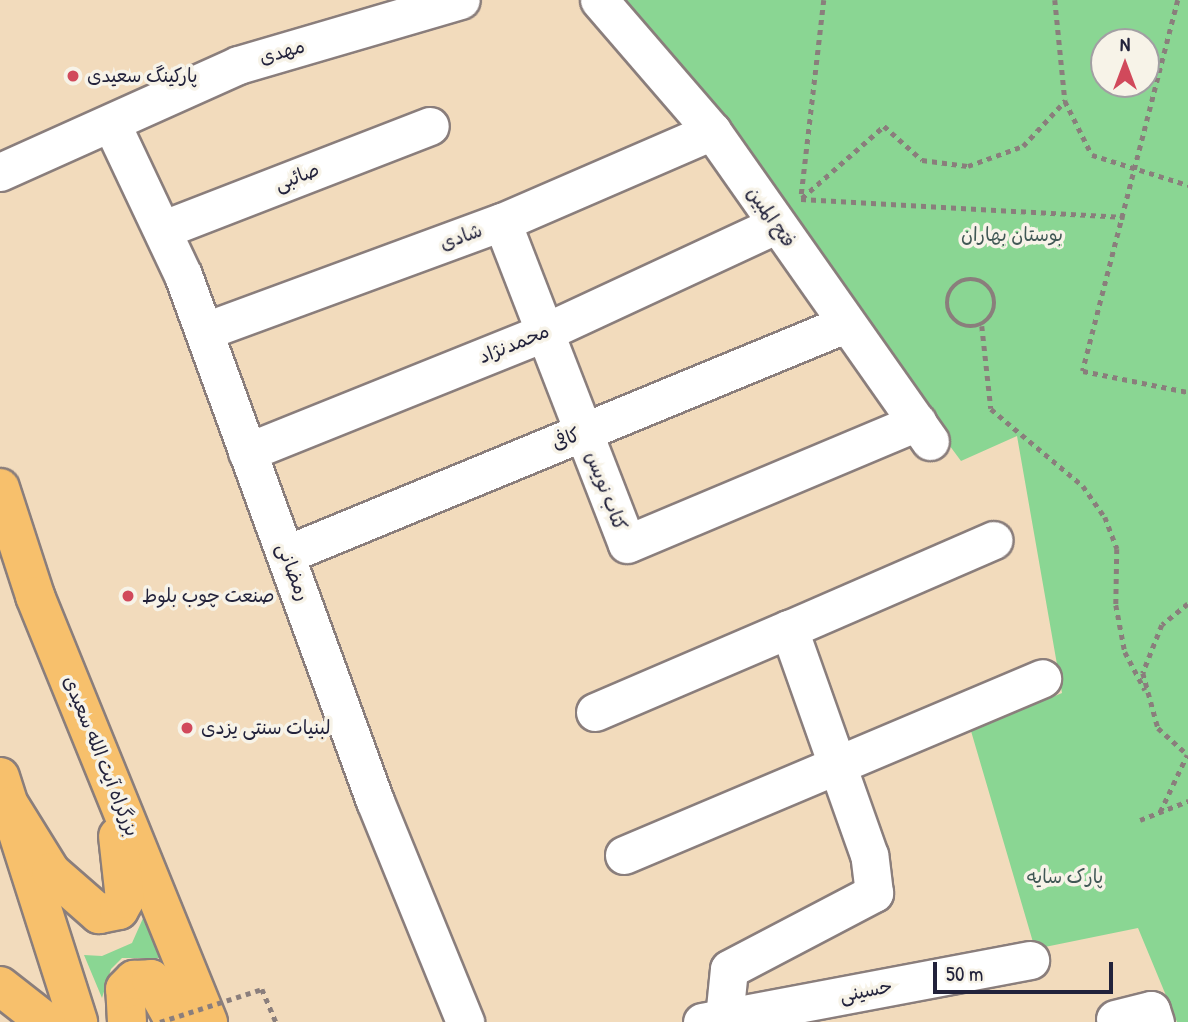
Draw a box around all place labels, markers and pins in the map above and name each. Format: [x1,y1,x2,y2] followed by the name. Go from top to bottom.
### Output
[87,65,198,87] place label: پارکینگ سعیدی
[65,68,81,84] marker: پارکینگ سعیدی
[142,585,274,607] place label: صنعت چوب بلوط
[120,588,136,604] marker: صنعت چوب بلوط
[201,717,330,739] place label: لبنیات سنتی یزدی
[179,720,195,736] marker: لبنیات سنتی یزدی

